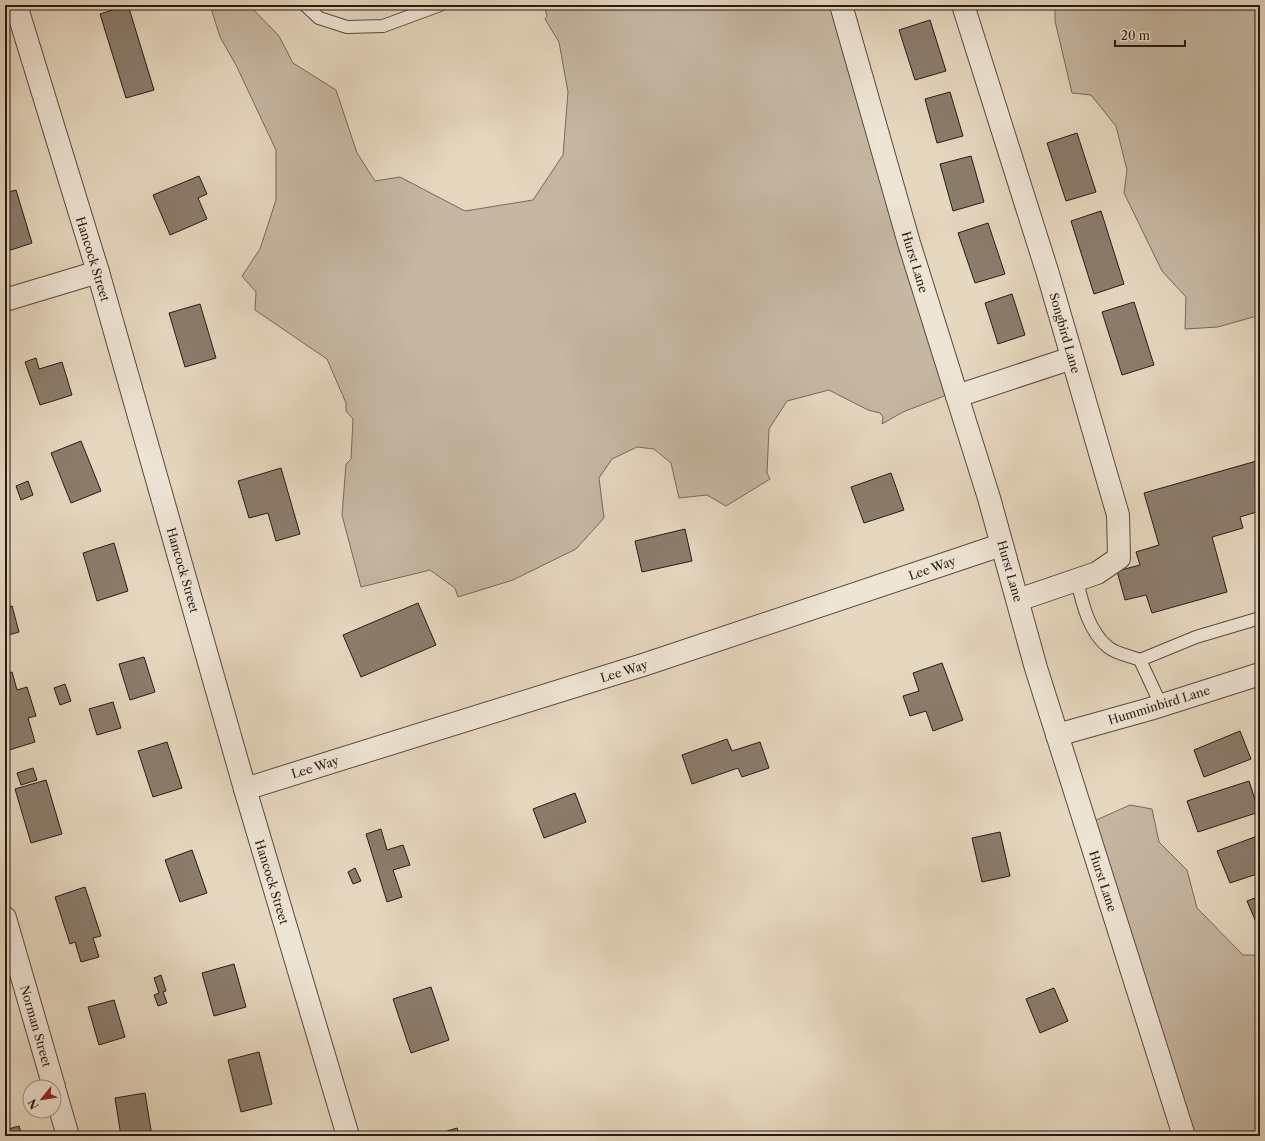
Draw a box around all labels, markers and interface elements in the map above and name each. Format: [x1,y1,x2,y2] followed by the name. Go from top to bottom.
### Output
[1115,22,1185,48] scale bar
[1121,28,1150,43] text: 20 m
[73,215,113,304] street label: Hancock Street
[899,229,932,295] street label: Hurst Lane
[1046,291,1084,375] street label: Songbird Lane
[164,526,203,615] street label: Hancock Street
[994,538,1026,604] street label: Hurst Lane
[906,553,958,583] street label: Lee Way
[598,657,650,685] street label: Lee Way
[1106,682,1212,728] street label: Humminbird Lane
[289,753,341,781] street label: Lee Way
[252,838,292,927] street label: Hancock Street
[1086,848,1120,914] street label: Hurst Lane
[17,983,55,1069] street label: Norman Street
[22,1079,62,1119] north arrow
[25,1096,42,1112] text: N

